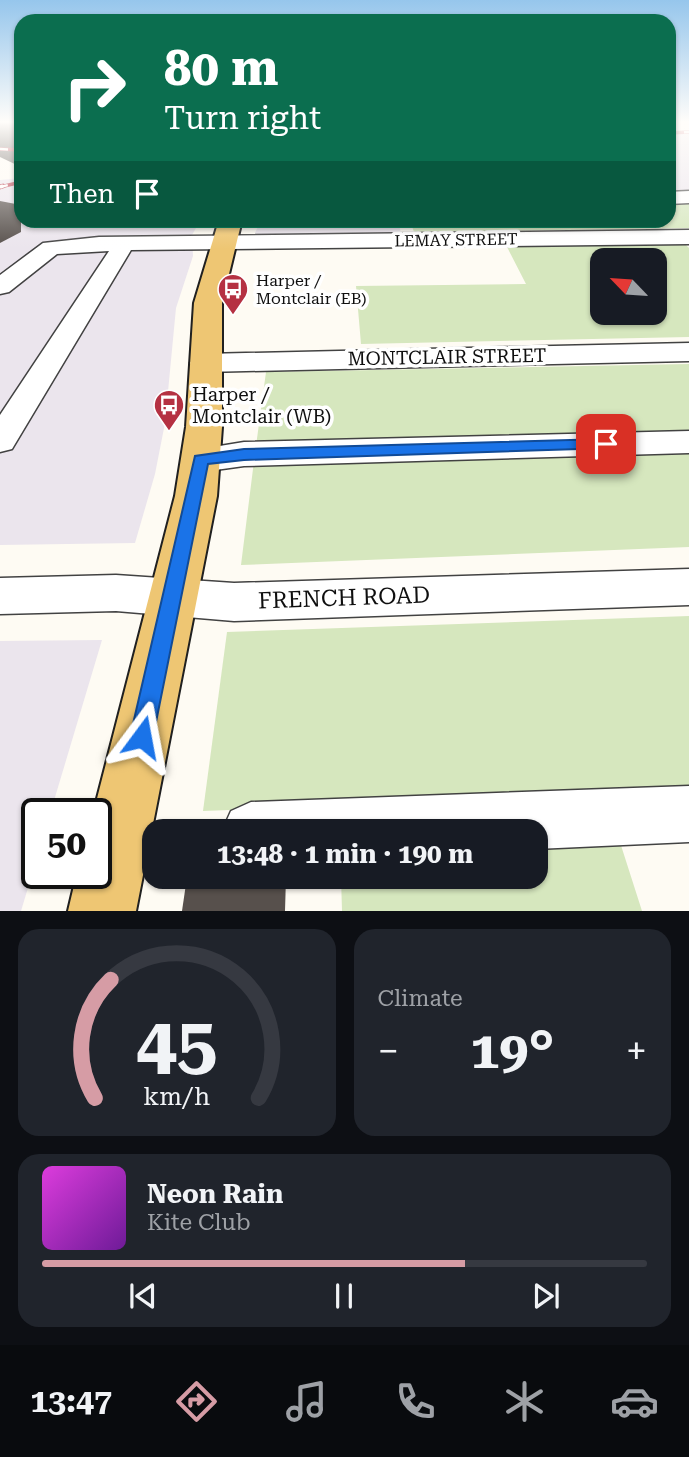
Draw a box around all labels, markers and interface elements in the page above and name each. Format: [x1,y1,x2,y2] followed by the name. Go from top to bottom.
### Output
[164,40,279,97] text: 80 m
[49,42,140,133] icon: right
[164,99,321,137] text: Turn right
[128,175,166,213] icon: arrive
[49,179,114,209] text: Then
[394,229,518,251] street label: LEMAY STREET
[590,248,667,326] north arrow
[590,248,667,325] map controls
[256,271,367,308] place label: Harper / Montclair (EB)
[216,272,250,316] bus stop icon: Harper / Montclair (EB)
[347,344,547,370] street label: MONTCLAIR STREET
[192,383,331,428] place label: Harper / Montclair (WB)
[152,388,186,432] bus stop icon: Harper / Montclair (WB)
[576,414,636,474] pin
[587,425,625,463] icon: arrive
[258,582,430,614] street label: FRENCH ROAD
[105,700,179,774] position arrow
[21,798,112,889] speed limit sign: 50
[217,839,473,869] text: 13:48 · 1 min · 190 m
[378,985,463,1012] text: Climate
[136,1002,218,1087] text: 45
[470,1020,554,1081] text: 19°
[378,1029,399,1073] text: −
[626,1029,647,1073] text: +
[143,1082,210,1111] text: km/h
[147,1179,283,1209] text: Neon Rain
[147,1209,251,1236] text: Kite Club
[124,1277,162,1315] icon: previous
[325,1277,363,1315] icon: pause
[527,1277,565,1315] icon: next
[172,1377,221,1426] icon: directions
[282,1377,331,1426] icon: music
[391,1377,440,1426] icon: phone
[500,1377,549,1426] icon: climate
[610,1377,659,1426] icon: car
[30,1382,112,1420] text: 13:47

